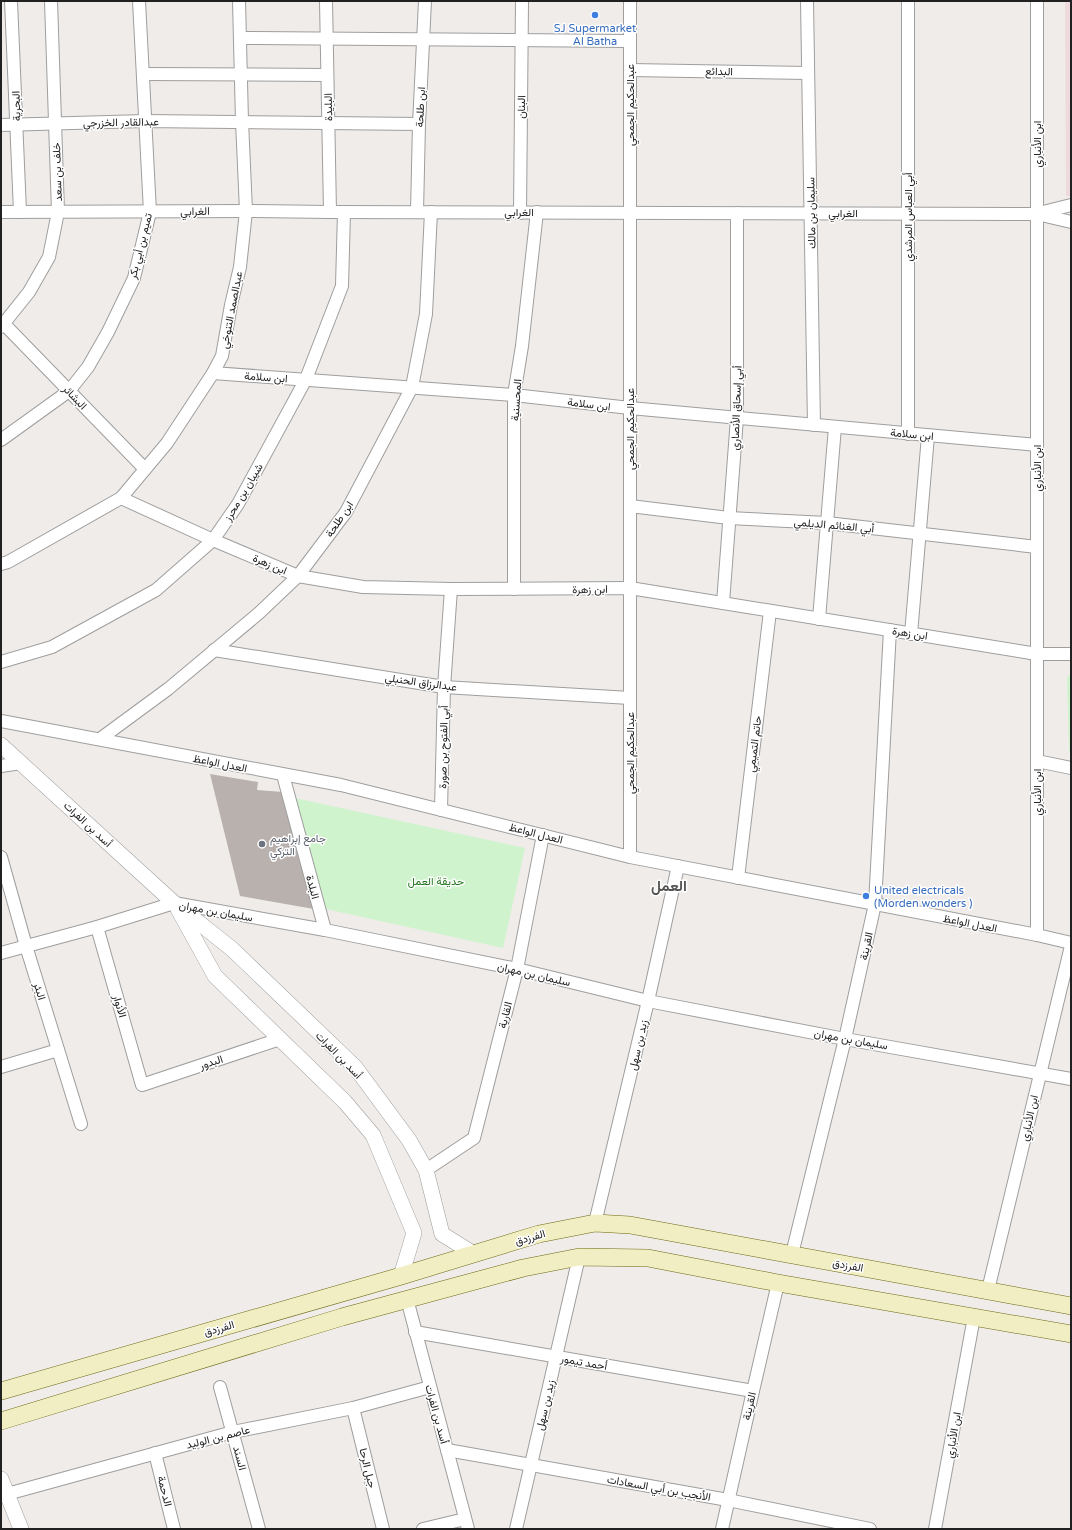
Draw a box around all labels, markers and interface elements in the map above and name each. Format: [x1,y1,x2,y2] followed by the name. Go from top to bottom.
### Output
[590,10,600,20] marker: SJ Supermarket Al Batha
[554,22,636,48] place label: SJ Supermarket Al Batha
[624,64,640,146] street label: عبدالحكيم الجمحي
[705,65,733,79] street label: البدائع
[413,86,428,128] street label: ابن طلحة
[9,91,24,121] street label: البحرية
[322,93,335,121] street label: البليدة
[515,95,528,119] street label: البنان
[83,115,159,133] street label: عبدالقادر الخزرجي
[1031,121,1047,167] street label: ابن الأنباري
[50,142,65,202] street label: خلف بن سعد
[902,172,918,262] street label: أبي العباس المرشدي
[804,177,819,249] street label: سليمان بن مالك
[180,205,210,221] street label: الغرابي
[504,206,534,222] street label: الغرابي
[828,207,858,223] street label: الغرابي
[126,211,158,282] street label: تميم بن أبي بكر
[218,270,248,351] street label: عبدالصمد التنوخي
[729,365,747,451] street label: أبي إسحاق الأنصاري
[244,369,288,385] street label: ابن سلامة
[509,379,524,422] street label: المحسنية
[59,382,90,412] street label: البشائر
[624,388,640,470] street label: عبدالحكيم الجمحي
[567,395,611,414] street label: ابن سلامة
[890,426,934,443] street label: ابن سلامة
[1031,445,1047,491] street label: ابن الأنباري
[221,461,266,524] street label: شيبان بن محرز
[323,499,356,540] street label: ابن طلحة
[793,516,875,539] street label: أبي الغنائم الديلمي
[251,552,289,577] street label: ابن زهرة
[572,583,608,596] street label: ابن زهرة
[891,624,929,643] street label: ابن زهرة
[384,671,458,697] street label: عبدالرزاق الحنبلي
[436,705,454,789] street label: أبي الفتوح بن صورة
[624,712,640,794] street label: عبدالحكيم الجمحي
[745,715,767,774] street label: حاتم التميمي
[192,752,248,775] street label: العدل الواعظ
[1031,769,1047,815] street label: ابن الأنباري
[61,799,115,850] street label: أسد بن الفرات
[508,821,564,846] street label: العدل الواعظ
[270,832,326,861] place label: جامع إبراهيم التركي
[257,839,267,849] marker: جامع إبراهيم التركي
[303,874,322,900] street label: البلدة
[408,875,464,888] park label: حديقة العمل
[651,877,687,895] district label: العمل
[874,884,973,910] place label: United electricals (Morden wonders )
[861,891,871,901] marker: United electricals (Morden wonders )
[178,899,254,924] street label: سليمان بن مهران
[942,912,998,935] street label: العدل الواعظ
[857,931,876,961] street label: القرينة
[496,960,572,989] street label: سليمان بن مهران
[30,980,48,1002] street label: البئر
[110,992,129,1019] street label: الأنوار
[496,1000,515,1030] street label: القارية
[626,1018,651,1072] street label: زيد بن سهل
[813,1027,889,1052] street label: سليمان بن مهران
[313,1029,365,1082] street label: أسد بن الفرات
[197,1053,225,1073] street label: البدور
[1018,1094,1044,1143] street label: ابن الأنباري
[513,1227,547,1248] street label: الفرزدق
[831,1256,864,1275] street label: الفرزدق
[202,1318,236,1339] street label: الفرزدق
[559,1352,609,1373] street label: أحمد تيمور
[533,1378,558,1432] street label: زيد بن سهل
[422,1383,451,1446] street label: أسد بن الفرات
[740,1391,759,1421] street label: القرينة
[943,1411,967,1460] street label: ابن الأنباري
[185,1423,252,1453] street label: عاصم بن الوليد
[230,1445,249,1472] street label: السند
[356,1447,379,1489] street label: جبل الرحا
[606,1473,712,1507] street label: الأنجب بن أبي السعادات
[154,1475,175,1508] street label: الدحمة

